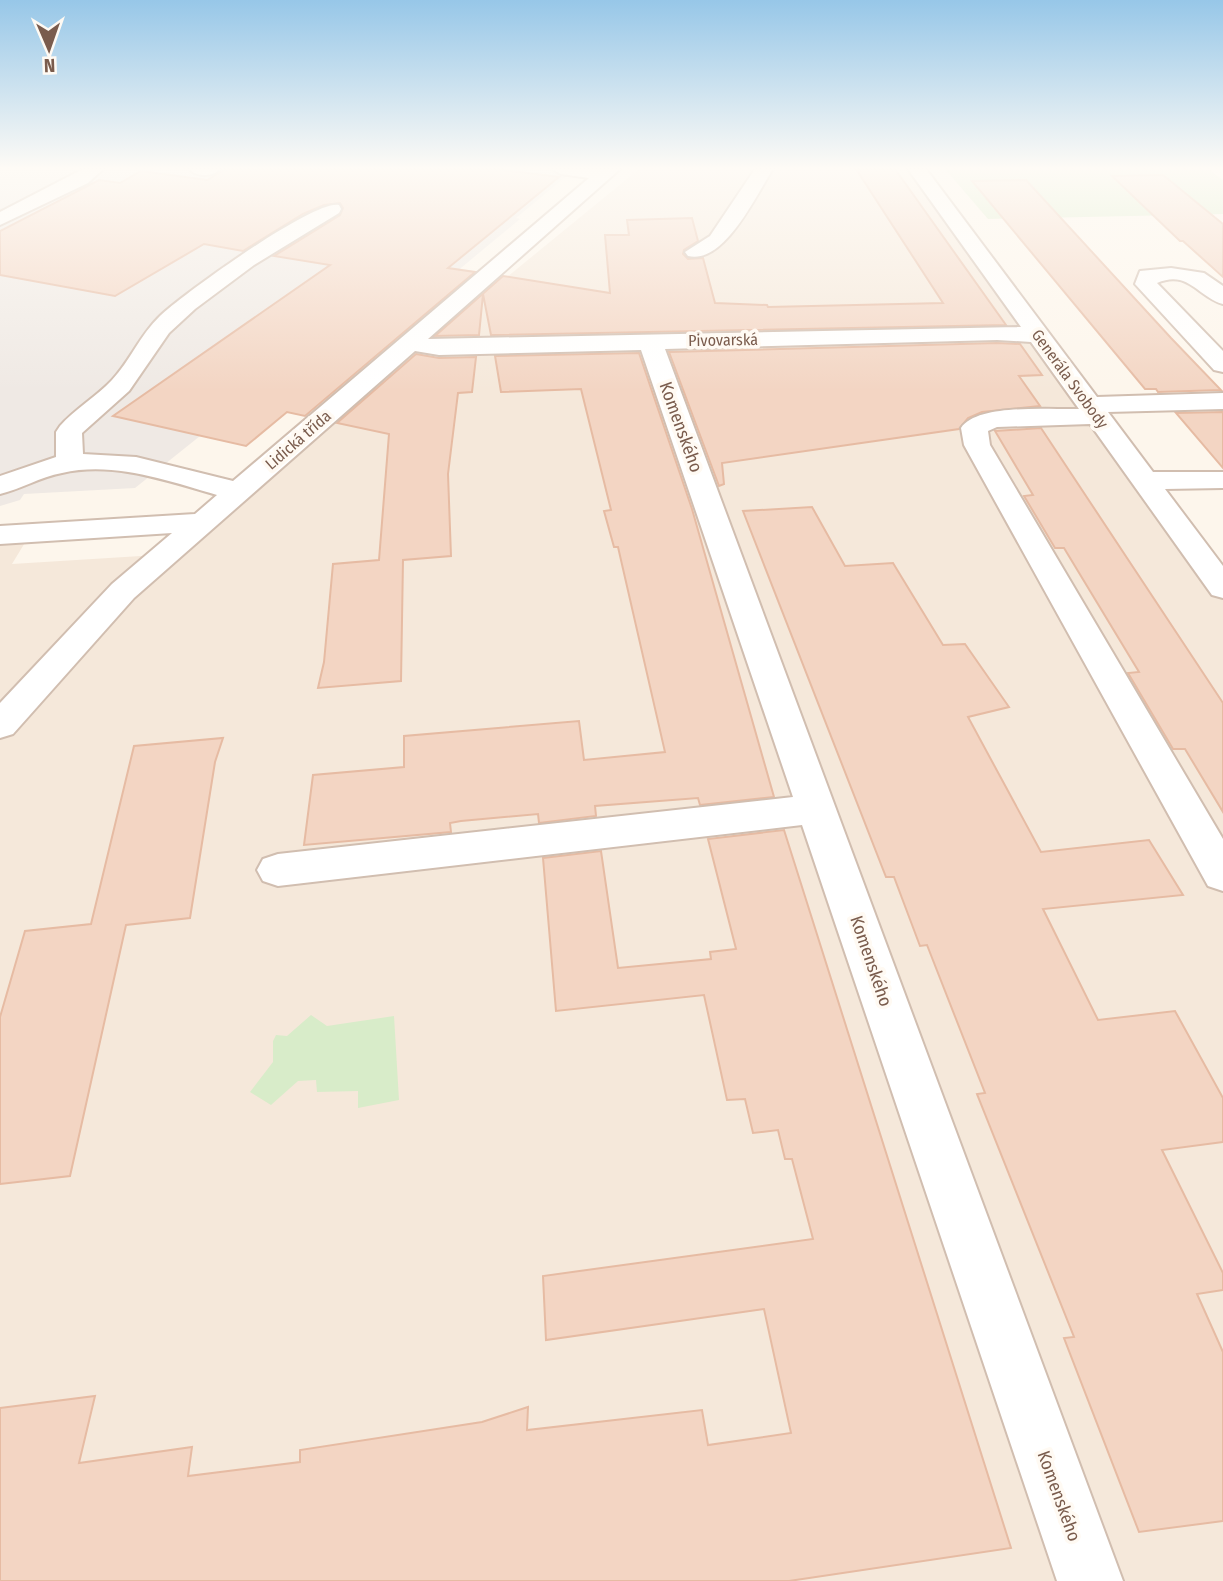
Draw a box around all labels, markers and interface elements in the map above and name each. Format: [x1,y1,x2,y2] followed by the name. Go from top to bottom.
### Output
[14,14,84,84] north arrow
[43,54,56,77] text: N
[1028,326,1113,433] street label: Generála Svobody
[688,330,758,350] street label: Pivovarská
[654,379,708,475] street label: Komenského
[261,406,335,474] street label: Lidická třída
[845,913,897,1009] street label: Komenského
[1032,1448,1086,1544] street label: Komenského

